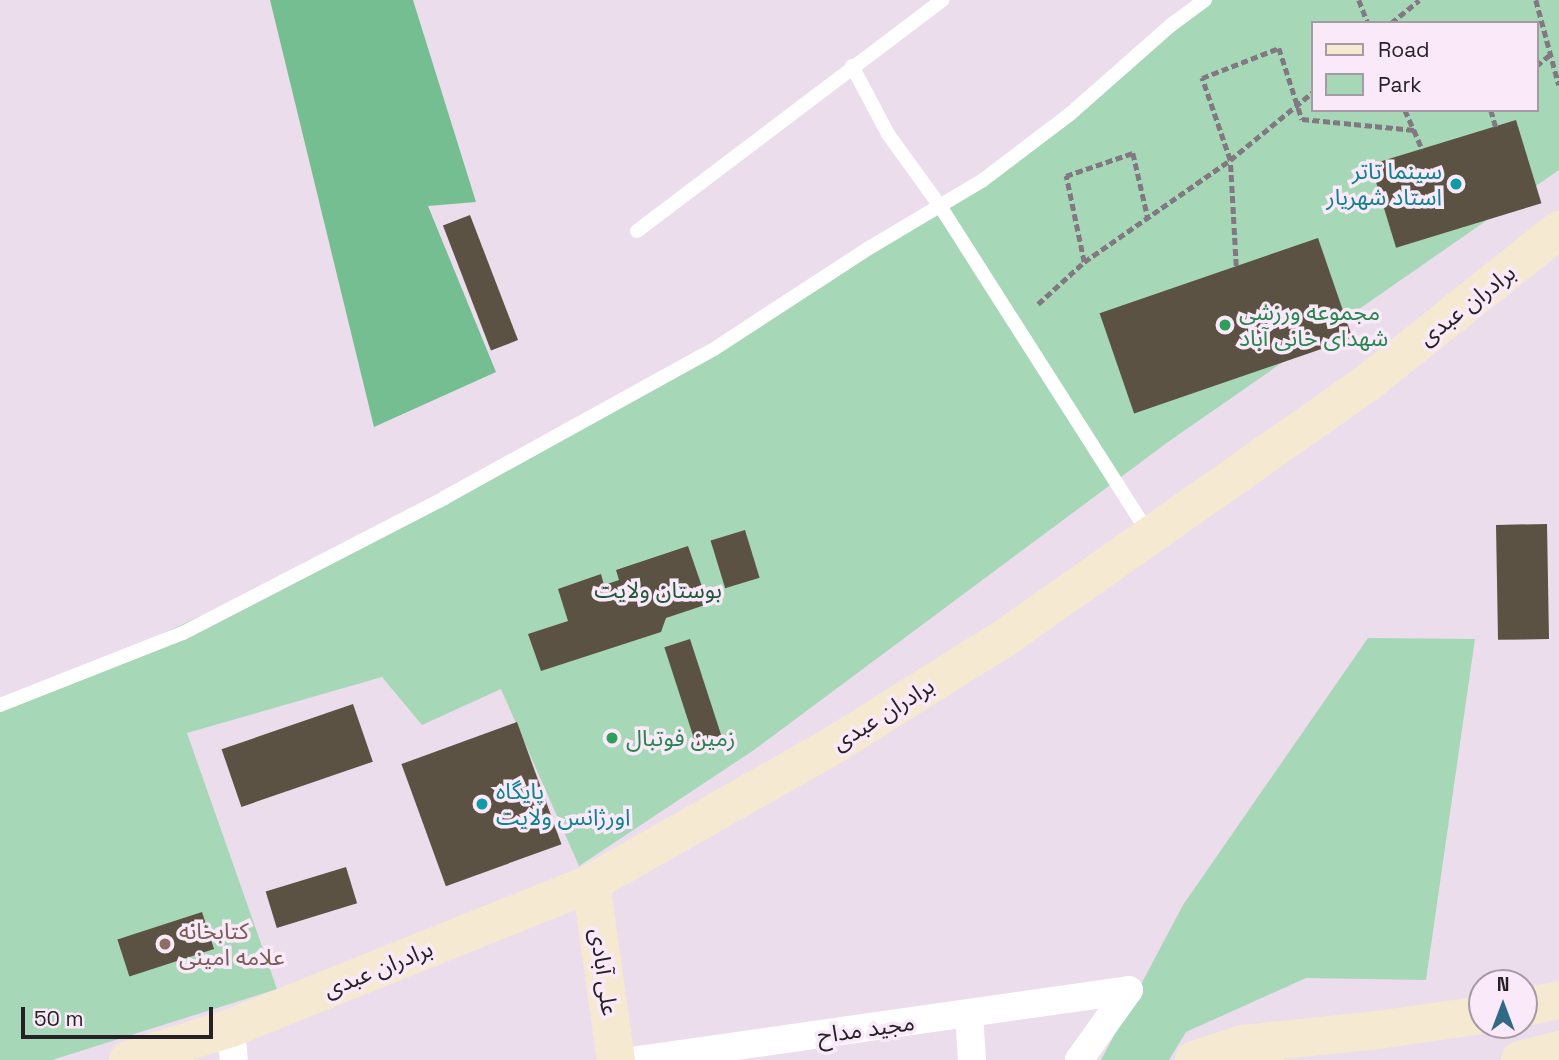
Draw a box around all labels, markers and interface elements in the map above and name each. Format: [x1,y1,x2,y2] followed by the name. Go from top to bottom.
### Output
[1310,21,1538,112] legend
[1378,36,1430,63] text: Road
[1378,71,1422,98] text: Park
[1326,157,1442,211] place label: سینما تاتر استاد شهریار
[1448,176,1464,192] marker: سینما تاتر استاد شهریار
[1413,259,1521,351] street label: برادران عبدی
[1239,298,1388,352] place label: مجموعه ورزشی شهدای خانی آباد
[1217,317,1233,333] marker: مجموعه ورزشی شهدای خانی آباد
[594,576,722,604] park label: بوستان ولایت
[827,672,939,756] street label: برادران عبدی
[626,724,735,752] place label: زمین فوتبال
[604,730,620,746] marker: زمین فوتبال
[496,777,631,831] place label: پایگاه اورژانس ولایت
[474,796,490,812] marker: پایگاه اورژانس ولایت
[179,917,284,971] place label: کتابخانه علامه امینی
[584,926,624,1018] street label: علی آبادی
[319,935,437,1003] street label: برادران عبدی
[157,936,173,952] marker: کتابخانه علامه امینی
[1468,969,1538,1039] north arrow
[1497,972,1509,997] text: N
[24,993,217,1038] scale bar
[34,1005,84,1032] text: 50 m
[816,1009,916,1049] street label: مجید مداح

